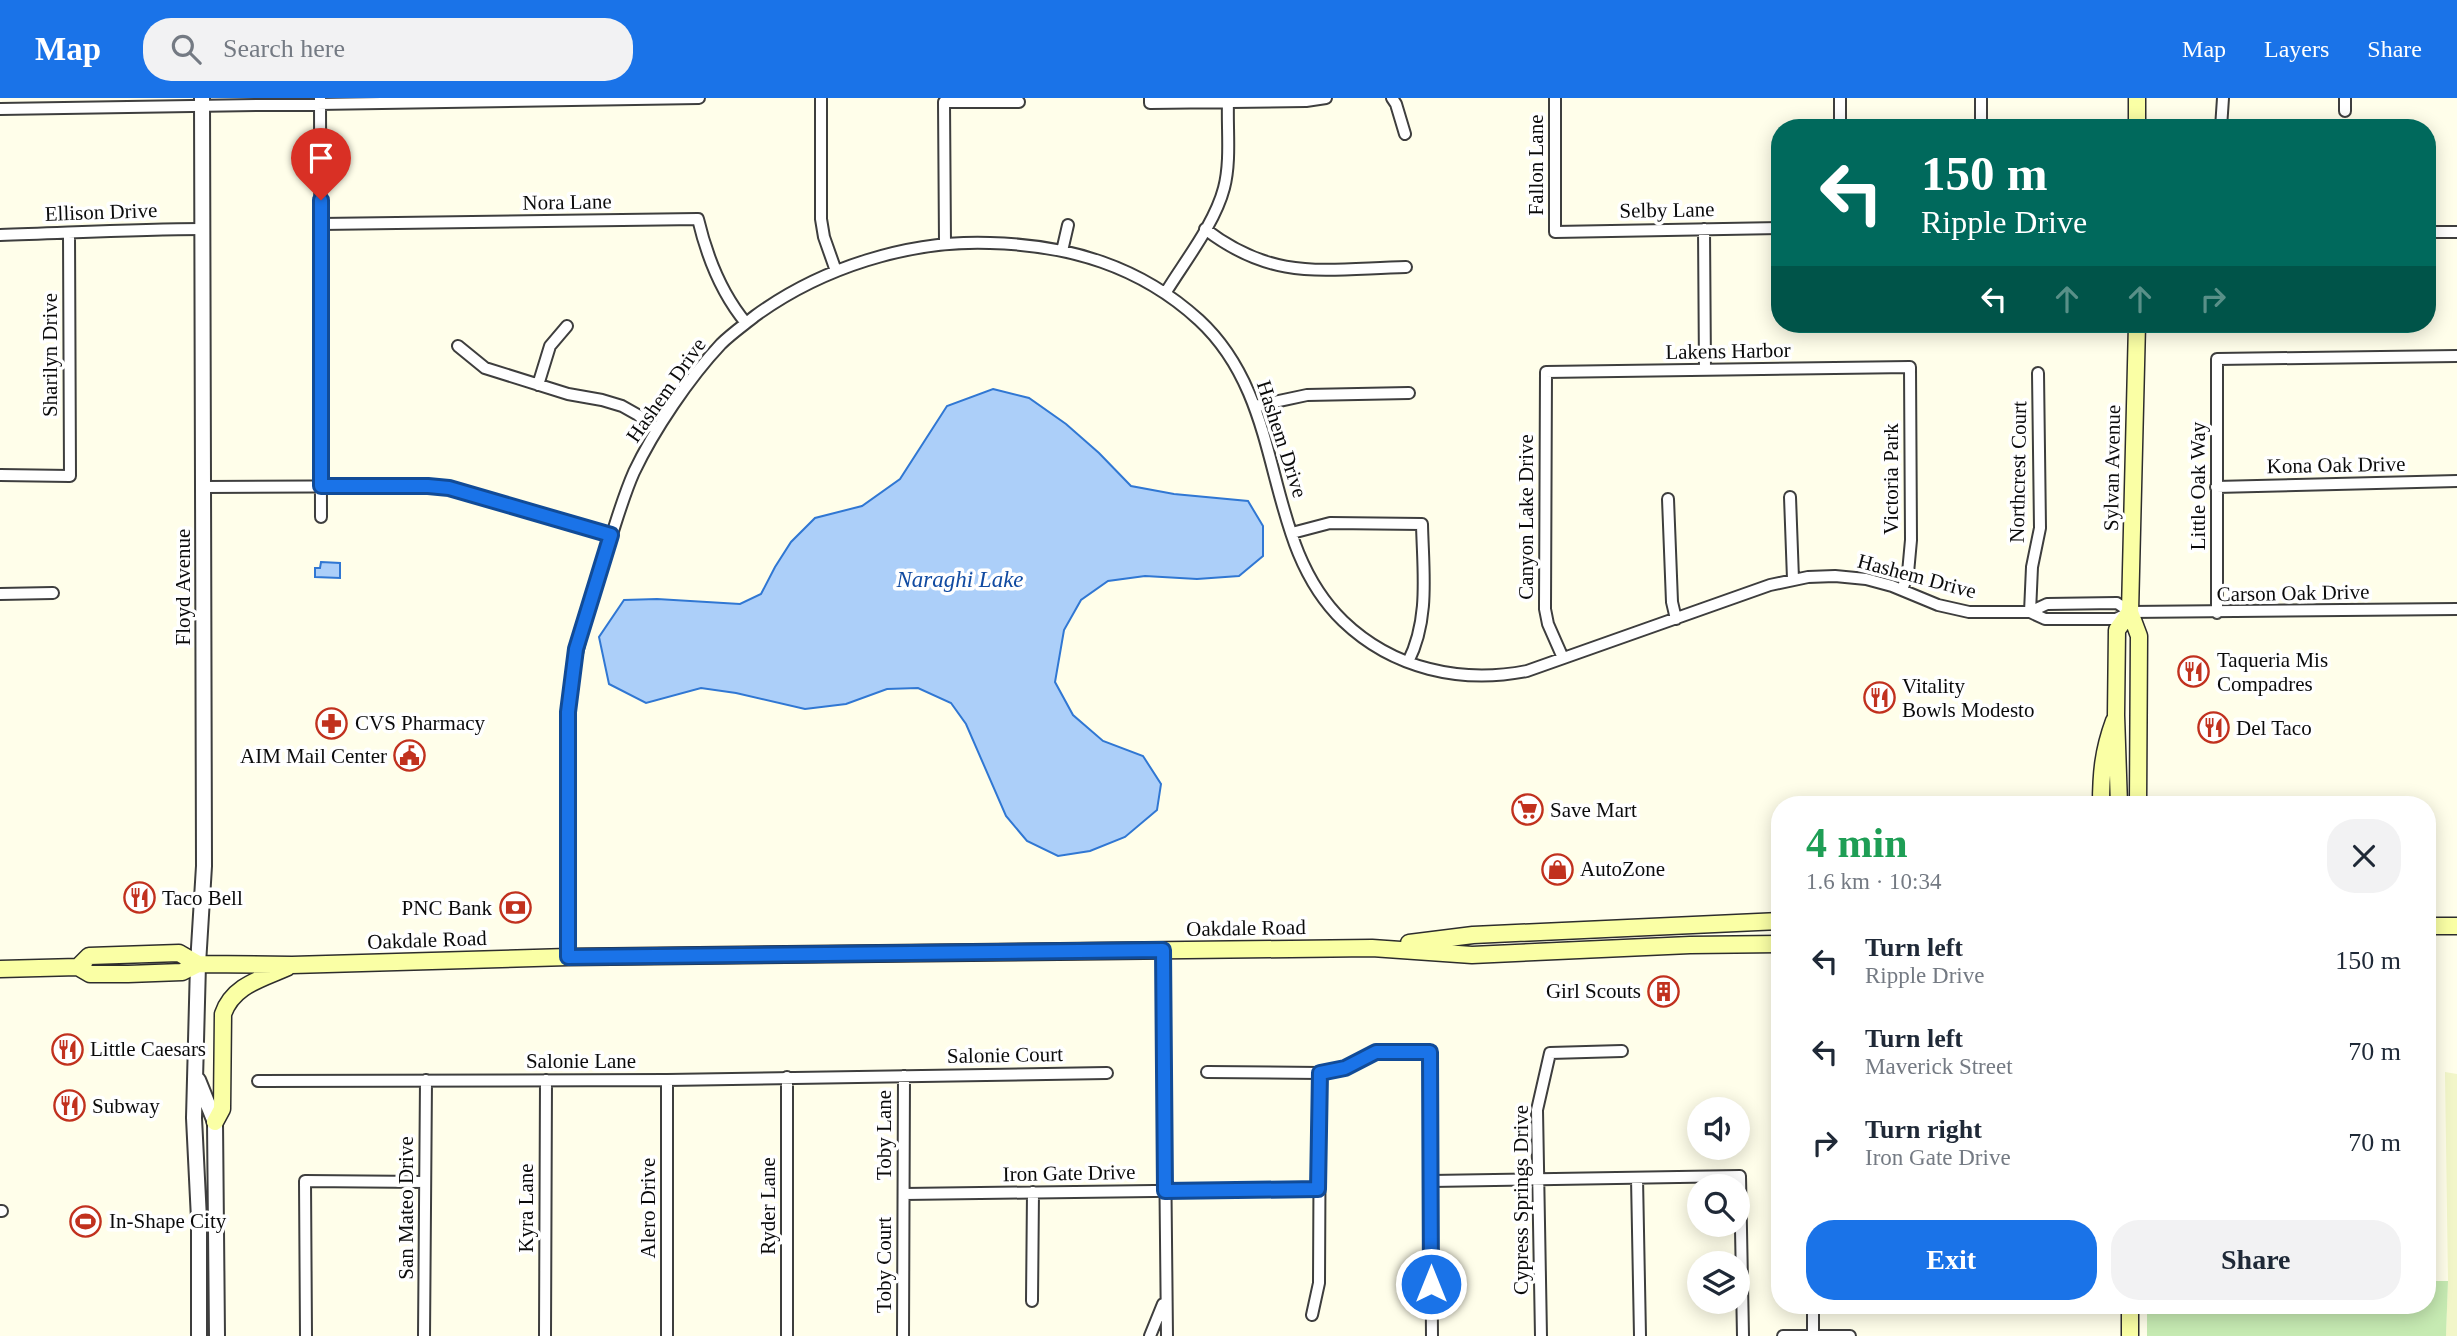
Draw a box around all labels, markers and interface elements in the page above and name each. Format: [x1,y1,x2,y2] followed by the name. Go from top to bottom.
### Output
[143,18,633,81] search box
[167,30,205,68] icon: search
[35,31,101,67] text: Map
[223,34,345,63] text: Search here
[2182,36,2226,62] text: Map
[2264,36,2329,62] text: Layers
[2367,36,2422,62] text: Share
[1524,115,1548,215] street label: Fallon Lane
[291,128,351,200] pin
[302,139,340,177] icon: arrive
[1921,146,2048,201] text: 150 m
[1806,147,1897,238] icon: left
[522,189,612,215] street label: Nora Lane
[1619,197,1715,223] street label: Selby Lane
[44,198,158,226] street label: Ellison Drive
[1921,204,2087,240] text: Ripple Drive
[1975,280,2013,318] icon: left
[2048,280,2086,318] icon: ahead
[2121,280,2159,318] icon: ahead
[2194,280,2232,318] icon: right
[38,293,62,417] street label: Sharilyn Drive
[621,333,711,447] street label: Hashem Drive
[1665,338,1791,364] street label: Lakens Harbor
[1252,377,1312,501] street label: Hashem Drive
[2005,401,2031,543] street label: Northcrest Court
[2099,405,2125,531] street label: Sylvan Avenue
[2186,421,2210,550] street label: Little Oak Way
[1879,423,1903,535] street label: Victoria Park
[1514,434,1538,600] street label: Canyon Lake Drive
[2266,452,2406,478] street label: Kona Oak Drive
[171,529,195,645] street label: Floyd Avenue
[1855,549,1979,603] street label: Hashem Drive
[895,567,1024,592] water label: Naraghi Lake
[2216,580,2370,606] street label: Carson Oak Drive
[2217,648,2328,696] place label: Taqueria Mis Compadres
[2177,655,2211,689] restaurant icon: Taqueria Mis Compadres
[1902,674,2034,722] place label: Vitality Bowls Modesto
[1862,681,1896,715] restaurant icon: Vitality Bowls Modesto
[315,706,349,740] pharmacy icon: CVS Pharmacy
[355,711,486,735] place label: CVS Pharmacy
[2196,711,2230,745] restaurant icon: Del Taco
[2236,716,2312,740] place label: Del Taco
[393,739,427,773] public building icon: AIM Mail Center
[240,744,387,768] place label: AIM Mail Center
[1510,793,1544,827] supermarket icon: Save Mart
[1550,798,1637,822] place label: Save Mart
[2327,819,2401,893] button: close
[1806,820,1908,866] text: 4 min
[1540,852,1574,886] shop icon: AutoZone
[1580,857,1665,881] place label: AutoZone
[1806,869,1941,894] text: 1.6 km · 10:34
[122,881,156,915] restaurant icon: Taco Bell
[162,886,243,910] place label: Taco Bell
[498,891,532,925] bank icon: PNC Bank
[402,896,492,920] place label: PNC Bank
[1186,915,1306,941] street label: Oakdale Road
[367,926,488,954] street label: Oakdale Road
[1865,933,1963,962] text: Turn left
[1806,942,1844,980] icon: left
[2335,946,2401,975] text: 150 m
[1865,963,1984,988] text: Ripple Drive
[1647,974,1681,1008] building icon: Girl Scouts
[1546,979,1641,1003] place label: Girl Scouts
[1865,1024,1963,1053] text: Turn left
[50,1032,84,1066] restaurant icon: Little Caesars
[1806,1033,1844,1071] icon: left
[90,1037,206,1061] place label: Little Caesars
[2348,1037,2401,1066] text: 70 m
[947,1042,1063,1068] street label: Salonie Court
[526,1049,636,1073] street label: Salonie Lane
[1865,1054,2013,1079] text: Maverick Street
[52,1089,86,1123] restaurant icon: Subway
[872,1090,896,1180] street label: Toby Lane
[92,1094,160,1118] place label: Subway
[1687,1097,1750,1314] map controls
[1687,1097,1750,1160] button: sound
[1509,1105,1533,1295] street label: Cypress Springs Drive
[1865,1115,1982,1144] text: Turn right
[1806,1124,1844,1162] icon: right
[2348,1128,2401,1157] text: 70 m
[394,1136,418,1280] street label: San Mateo Drive
[1865,1145,2011,1170] text: Iron Gate Drive
[756,1157,780,1255] street label: Ryder Lane
[636,1158,660,1258] street label: Alero Drive
[1002,1160,1136,1186] street label: Iron Gate Drive
[514,1163,538,1253] street label: Kyra Lane
[1687,1174,1750,1237] button: search
[69,1204,103,1238] sports icon: In-Shape City
[109,1209,227,1233] place label: In-Shape City
[872,1217,896,1313] street label: Toby Court
[1806,1220,2097,1300] button: Exit
[2111,1220,2401,1300] button: Share
[1394,1247,1468,1321] position arrow
[1687,1251,1750,1314] button: layers

